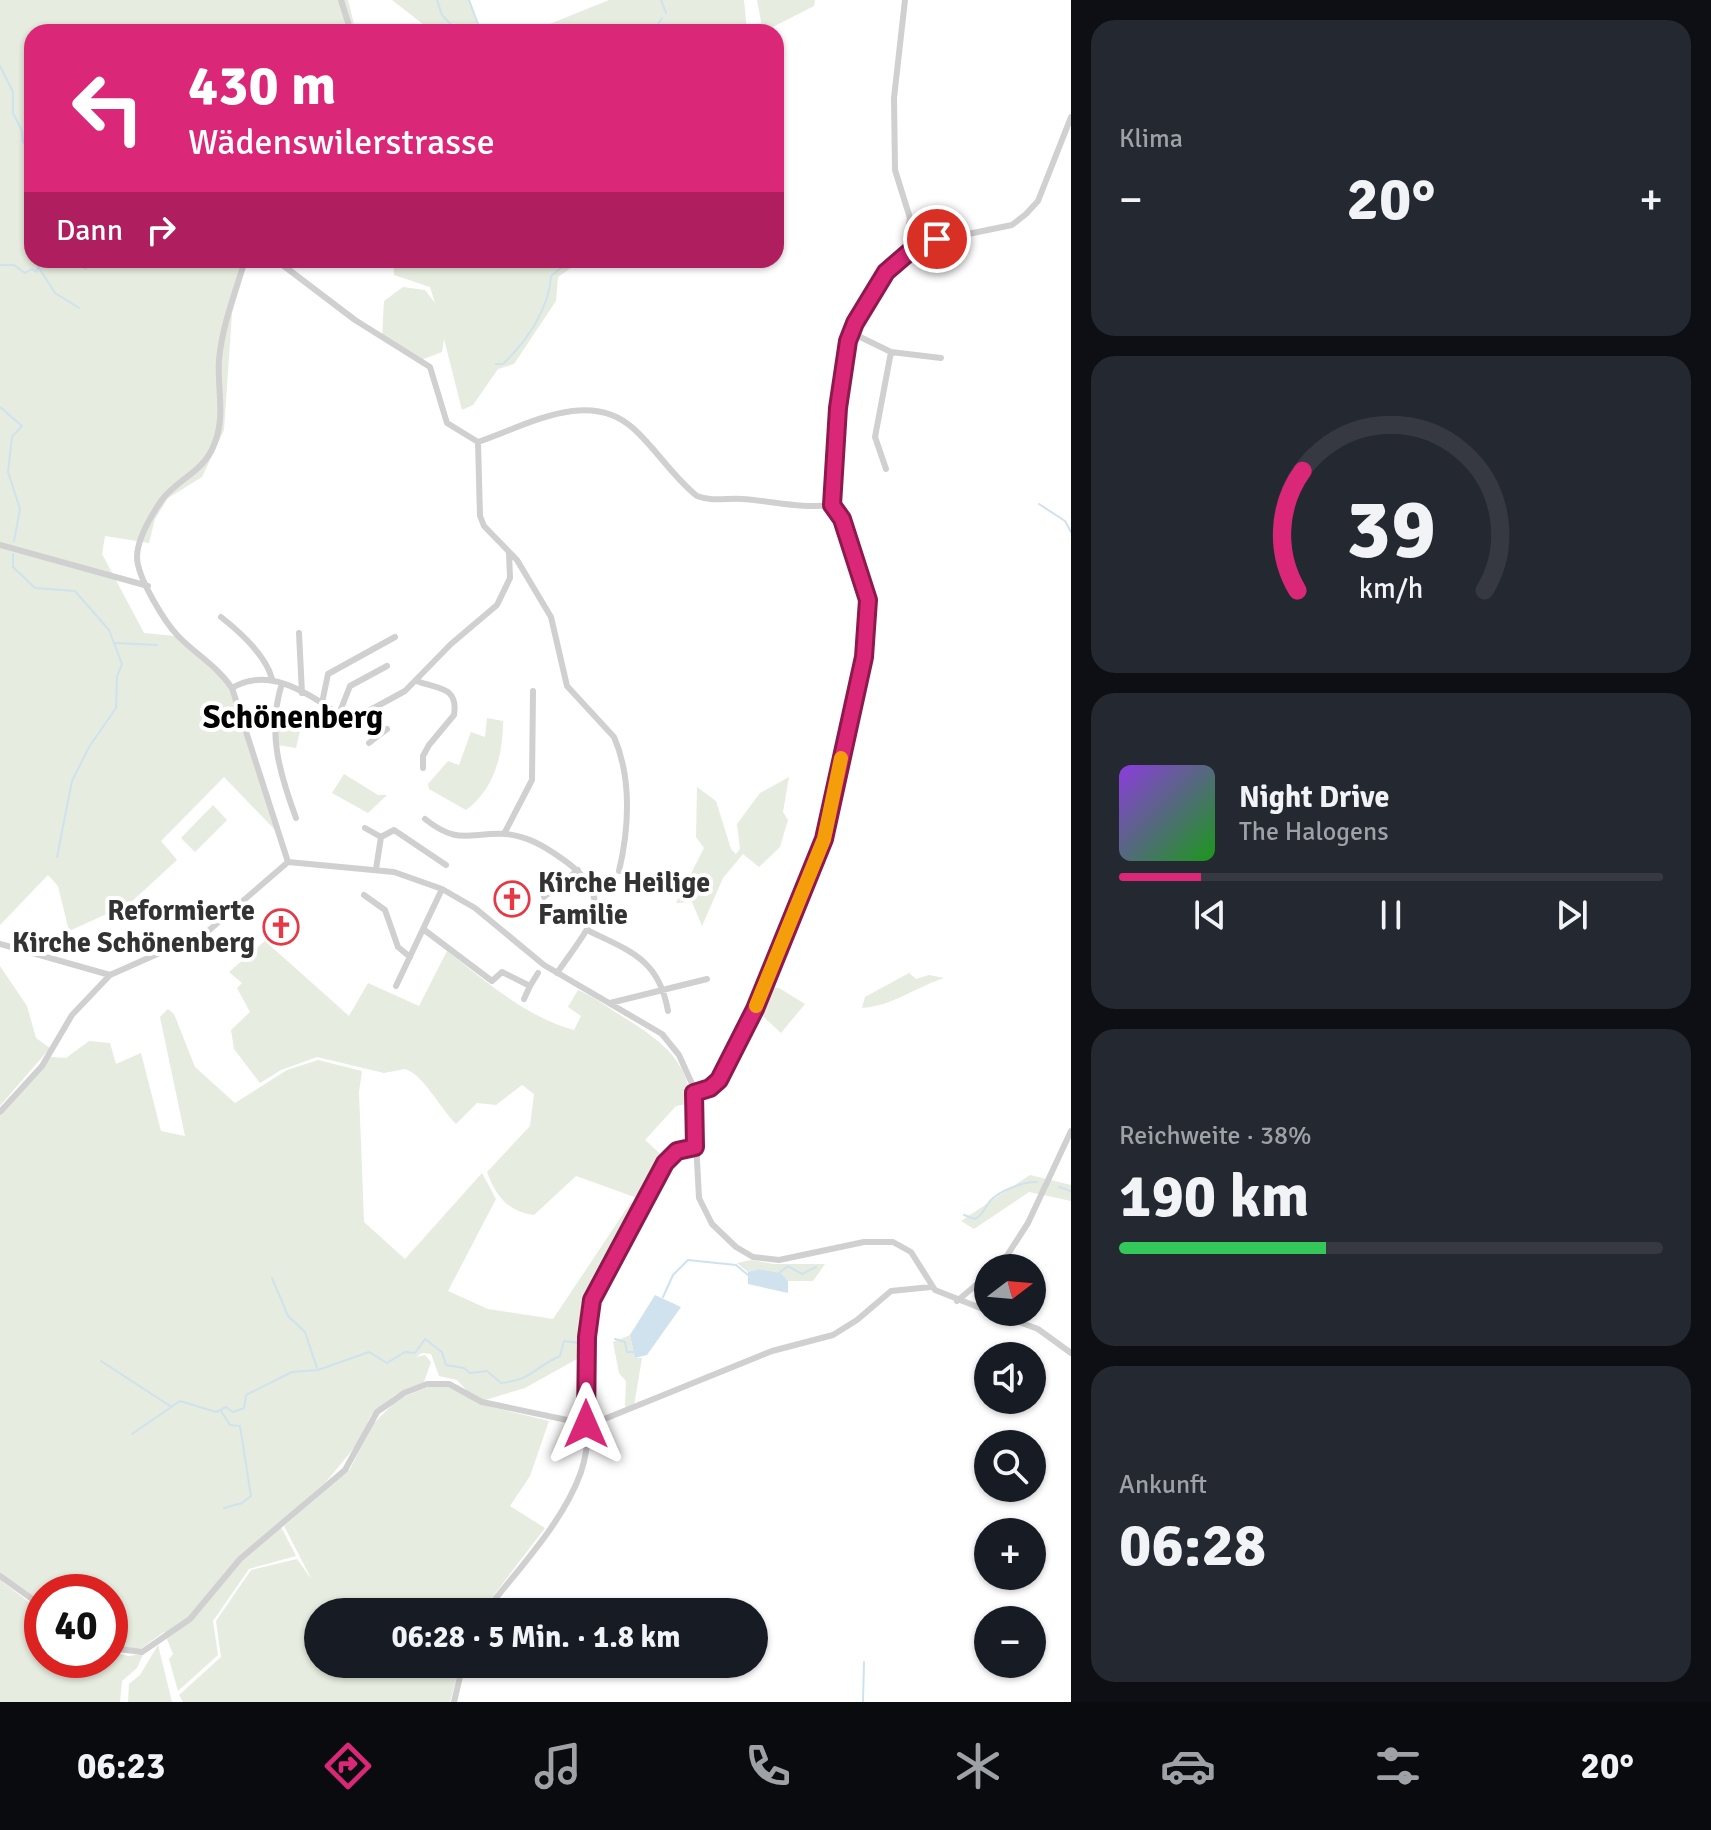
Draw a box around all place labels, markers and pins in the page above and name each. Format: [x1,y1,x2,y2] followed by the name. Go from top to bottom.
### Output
[903,205,971,273] pin
[538,866,710,932] place label: Kirche Heilige Familie
[493,880,531,918] church icon: Kirche Heilige Familie
[12,894,255,960] place label: Reformierte Kirche Schönenberg
[262,908,300,946] church icon: Reformierte Kirche Schönenberg

